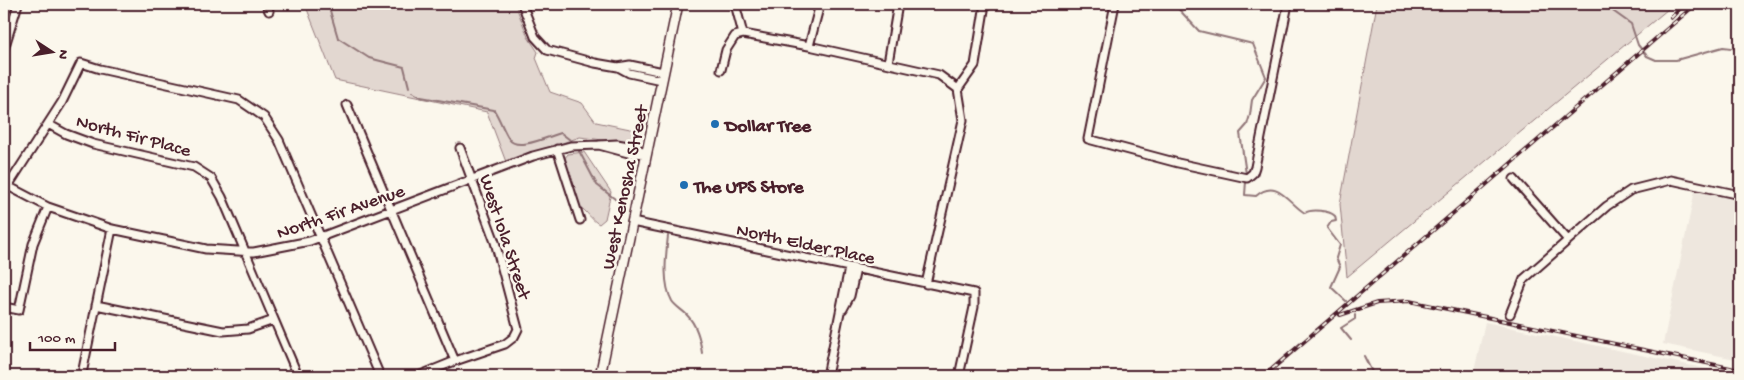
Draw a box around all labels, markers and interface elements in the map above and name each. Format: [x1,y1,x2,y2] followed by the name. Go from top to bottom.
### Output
[28,28,78,78] north arrow
[53,48,72,60] text: N
[598,101,656,272] street label: West Kenosha Street
[73,111,193,164] street label: North Fir Place
[723,116,812,139] place label: Dollar Tree
[709,118,721,130] marker: Dollar Tree
[473,172,535,304] street label: West Iola Street
[692,177,805,200] place label: The UPS Store
[678,179,690,191] marker: The UPS Store
[274,181,408,246] street label: North Fir Avenue
[734,220,877,271] street label: North Elder Place
[30,320,115,352] scale bar
[37,330,76,348] text: 100 m

